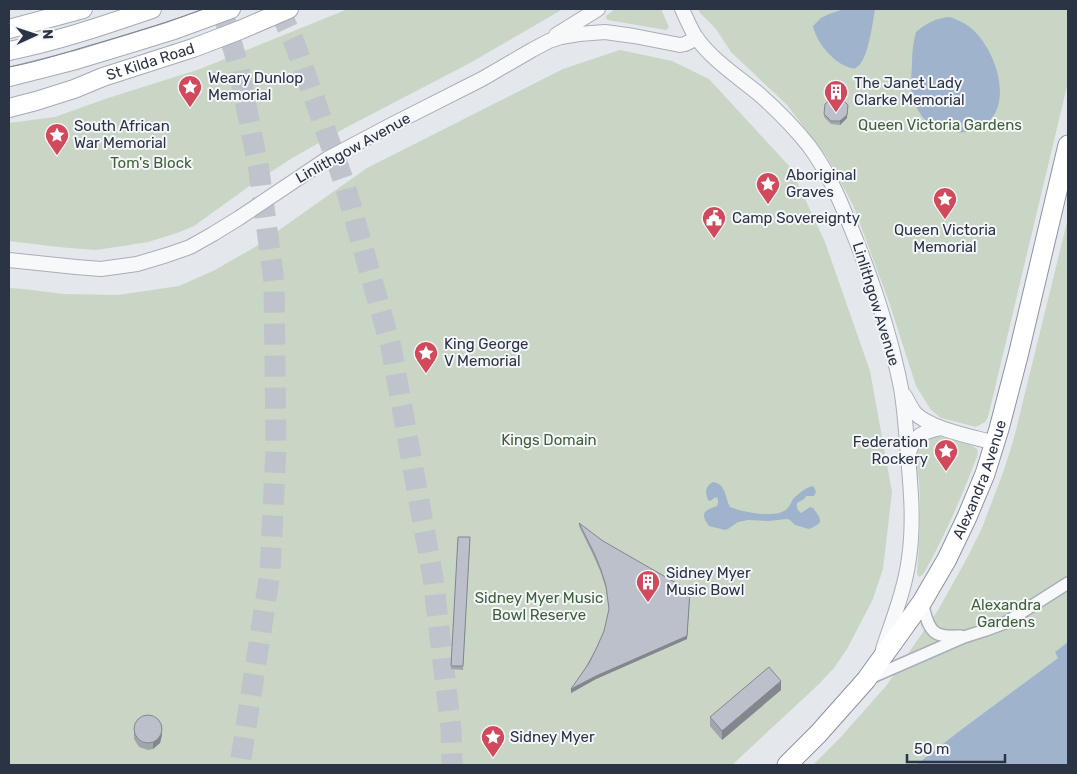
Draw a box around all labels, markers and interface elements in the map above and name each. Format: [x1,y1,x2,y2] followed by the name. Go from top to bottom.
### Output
[10,10,60,60] north arrow
[39,29,56,40] text: N
[104,39,197,84] street label: St Kilda Road
[208,69,303,104] place label: Weary Dunlop Memorial
[177,74,203,108] place icon: Weary Dunlop Memorial
[854,74,965,109] place label: The Janet Lady Clarke Memorial
[823,79,849,113] building icon: The Janet Lady Clarke Memorial
[293,109,413,187] street label: Linlithgow Avenue
[858,116,1022,134] park label: Queen Victoria Gardens
[74,117,170,152] place label: South African War Memorial
[44,122,70,156] place icon: South African War Memorial
[110,154,192,172] park label: Tom's Block
[786,166,857,201] place label: Aboriginal Graves
[755,171,781,205] place icon: Aboriginal Graves
[932,186,958,220] place icon: Queen Victoria Memorial
[701,205,727,239] public building icon: Camp Sovereignty
[732,209,860,227] place label: Camp Sovereignty
[894,221,996,256] place label: Queen Victoria Memorial
[849,240,903,368] street label: Linlithgow Avenue
[444,335,529,370] place label: King George V Memorial
[413,340,439,374] place icon: King George V Memorial
[949,418,1010,542] street label: Alexandra Avenue
[501,431,597,449] park label: Kings Domain
[853,433,928,468] place label: Federation Rockery
[933,438,959,472] place icon: Federation Rockery
[666,564,751,599] place label: Sidney Myer Music Bowl
[635,569,661,603] building icon: Sidney Myer Music Bowl
[475,589,603,624] park label: Sidney Myer Music Bowl Reserve
[971,596,1041,631] park label: Alexandra Gardens
[480,724,506,758] place icon: Sidney Myer
[510,728,595,746] place label: Sidney Myer
[907,732,1004,764] scale bar
[914,740,949,758] text: 50 m

